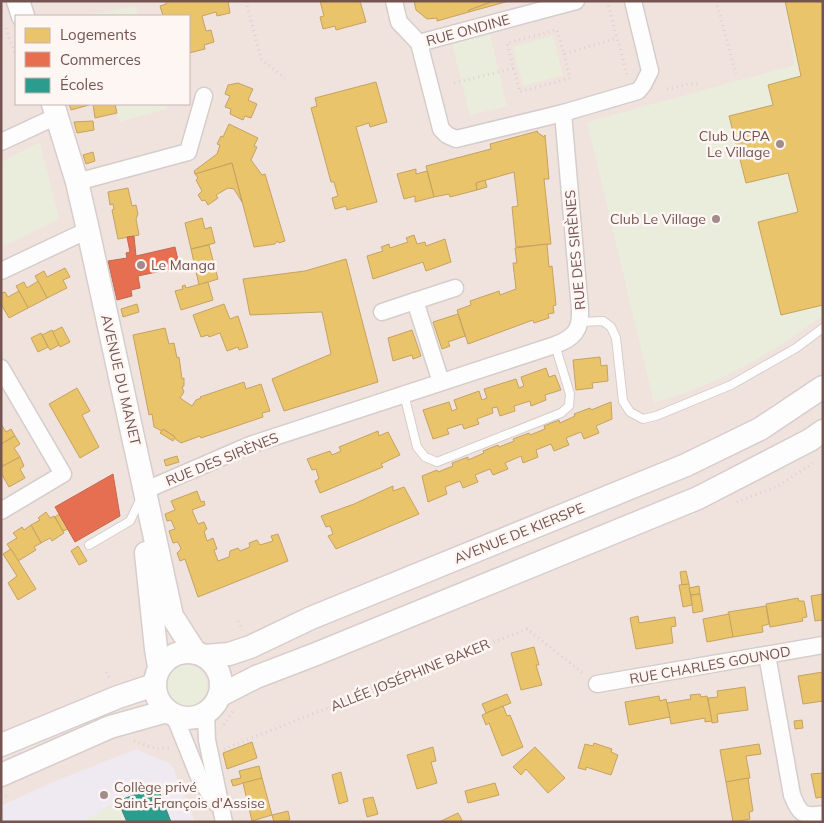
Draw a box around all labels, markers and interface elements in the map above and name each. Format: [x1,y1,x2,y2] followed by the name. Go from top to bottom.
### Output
[424,10,512,50] street label: RUE ONDINE
[15,15,190,105] legend
[60,25,137,44] text: Logements
[60,50,141,69] text: Commerces
[60,75,104,94] text: Écoles
[699,127,771,161] place label: Club UCPA Le Village
[774,138,786,150] marker: Club UCPA Le Village
[561,189,589,311] street label: RUE DES SIRÈNES
[610,210,706,228] place label: Club Le Village
[710,213,722,225] marker: Club Le Village
[151,256,215,274] place label: Le Manga
[135,259,147,271] marker: Le Manga
[97,313,145,448] street label: AVENUE DU MANET
[163,428,281,490] street label: RUE DES SIRÈNES
[451,499,587,567] street label: AVENUE DE KIERSPE
[328,635,493,715] street label: ALLÉE JOSÉPHINE BAKER
[628,642,792,688] street label: RUE CHARLES GOUNOD
[114,778,265,812] place label: Collège privé Saint-François d'Assise
[98,789,110,801] marker: Collège privé Saint-François d'Assise

